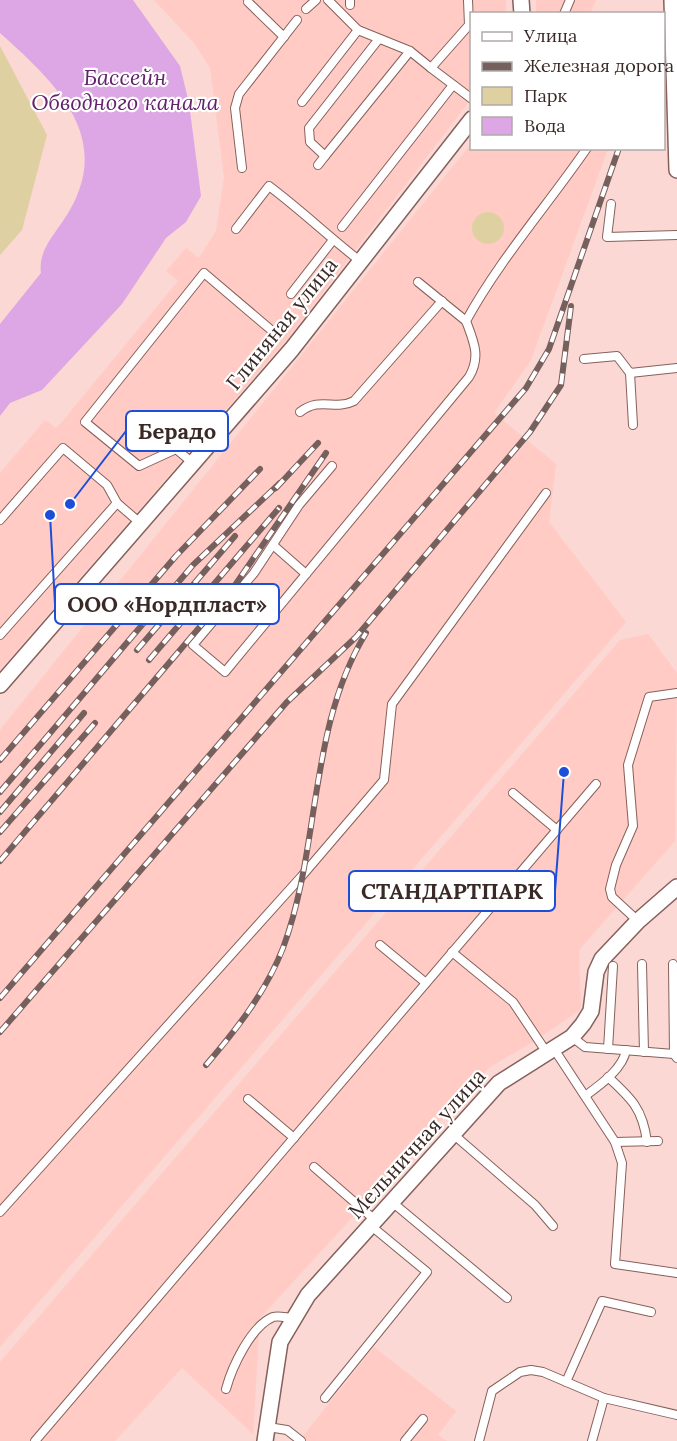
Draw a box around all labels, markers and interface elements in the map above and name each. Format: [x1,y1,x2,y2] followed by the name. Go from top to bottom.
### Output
[470,12,665,150] legend
[523,24,577,47] text: Улица
[524,54,674,77] text: Железная дорога
[31,63,220,116] water label: Бассейн Обводного канала
[524,84,568,107] text: Парк
[524,114,566,137] text: Вода
[220,252,343,395] street label: Глиняная улица
[126,411,228,451] callout: Берадо
[138,417,216,445] text: Берадо
[55,584,279,624] callout: ООО «Нордпласт»
[67,590,267,618] text: ООО «Нордпласт»
[349,871,555,911] callout: СТАНДАРТПАРК
[361,877,543,905] text: СТАНДАРТПАРК
[342,1063,491,1224] street label: Мельничная улица

